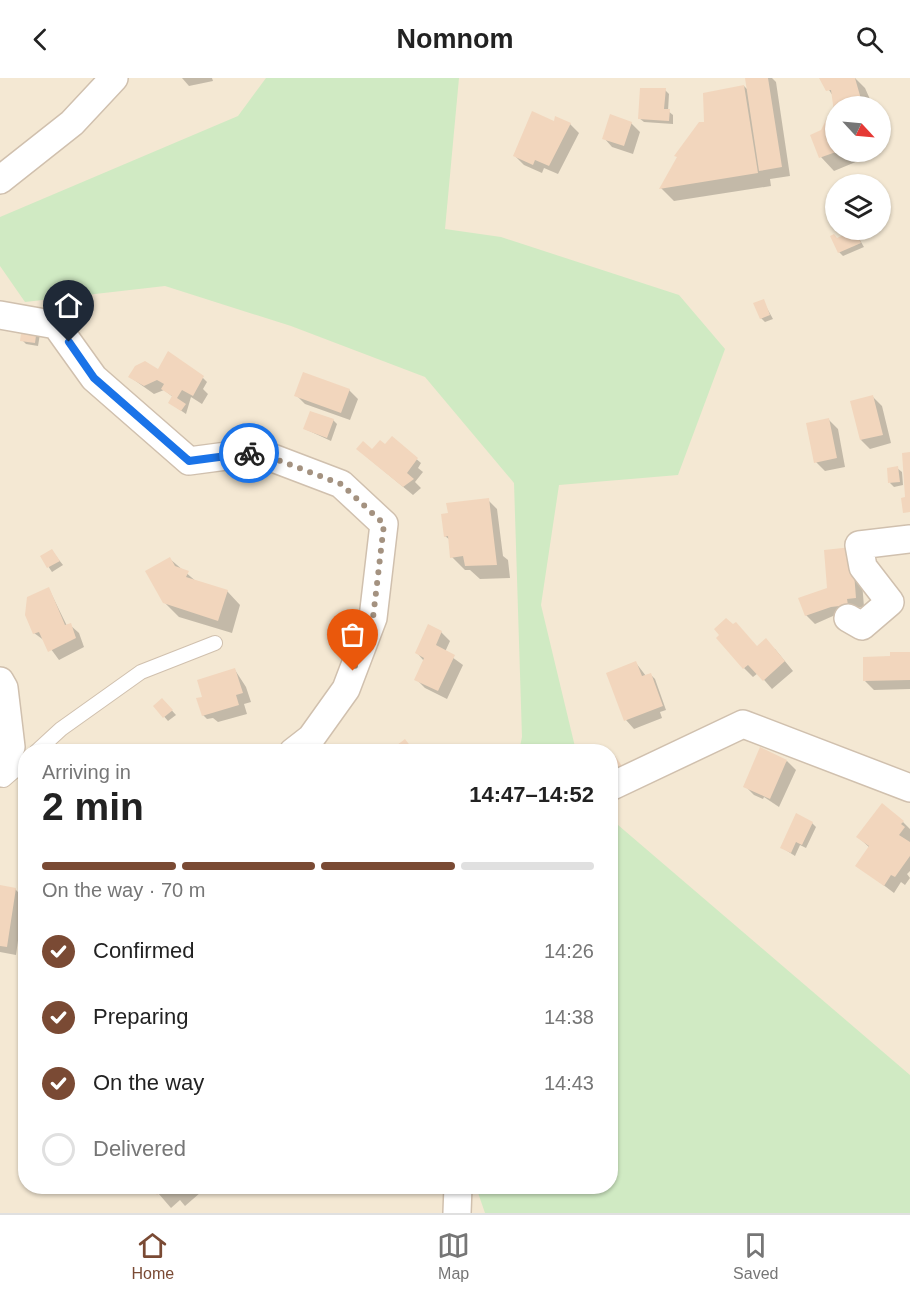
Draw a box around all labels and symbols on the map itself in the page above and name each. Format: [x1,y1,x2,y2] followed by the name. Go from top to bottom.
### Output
[825,96,891,162] north arrow
[43,280,94,342] pin
[219,423,279,483] courier
[327,609,378,671] pin

